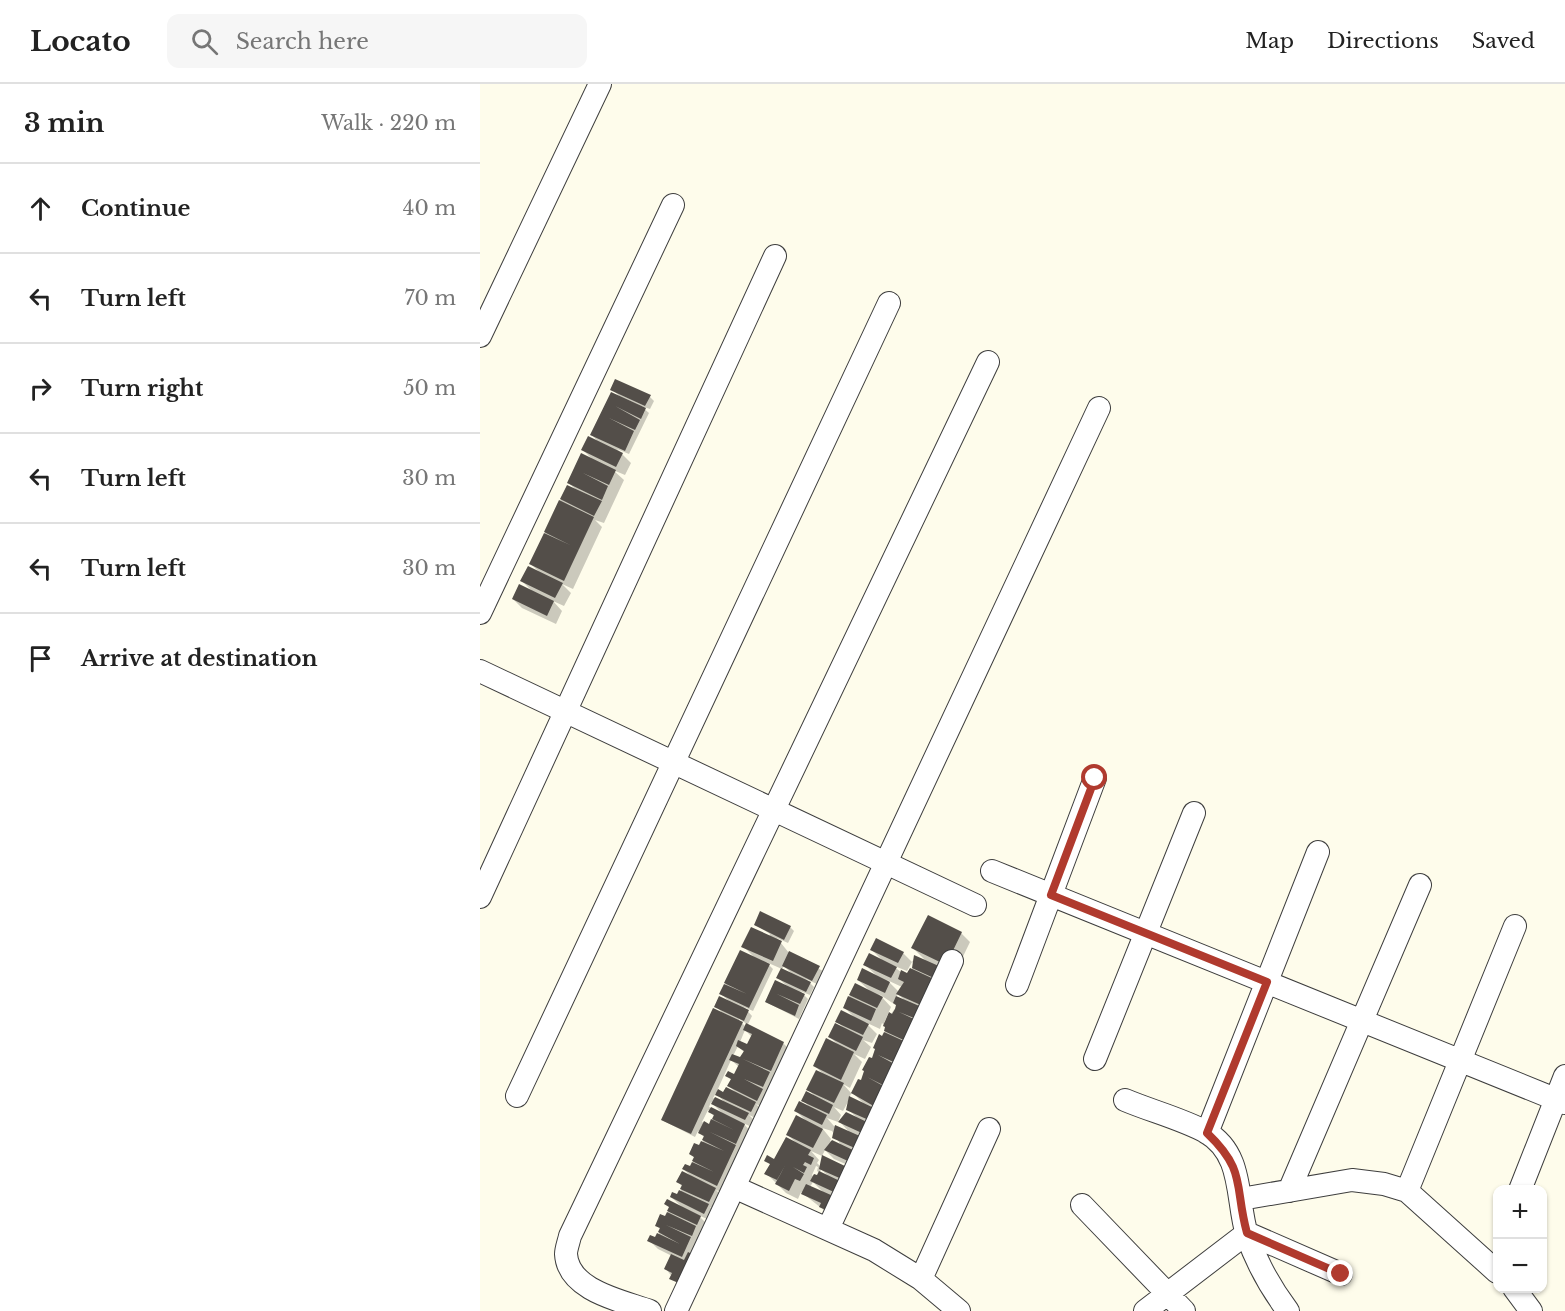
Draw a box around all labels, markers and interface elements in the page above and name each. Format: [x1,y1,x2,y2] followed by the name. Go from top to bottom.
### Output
[167,14,587,68] search box
[30,24,131,59] text: Locato
[188,25,221,58] icon: search
[236,28,369,55] text: Search here
[1245,28,1294,54] text: Map
[1327,28,1439,54] text: Directions
[1472,28,1535,54] text: Saved
[24,107,105,139] text: 3 min
[321,111,456,135] text: Walk · 220 m
[24,192,57,225] icon: ahead
[81,195,190,222] text: Continue
[403,196,456,220] text: 40 m
[24,282,57,315] icon: left
[81,285,186,312] text: Turn left
[404,286,456,310] text: 70 m
[24,372,57,405] icon: right
[81,375,203,402] text: Turn right
[403,376,456,400] text: 50 m
[24,462,57,495] icon: left
[81,465,186,492] text: Turn left
[402,466,456,490] text: 30 m
[24,552,57,585] icon: left
[81,555,186,582] text: Turn left
[402,556,456,580] text: 30 m
[24,642,57,675] icon: arrive
[81,645,318,672] text: Arrive at destination
[1081,764,1107,790] route start
[1493,1185,1547,1293] map controls
[1493,1185,1547,1239] button: +
[1493,1239,1547,1293] button: −
[1327,1260,1353,1286] route end

